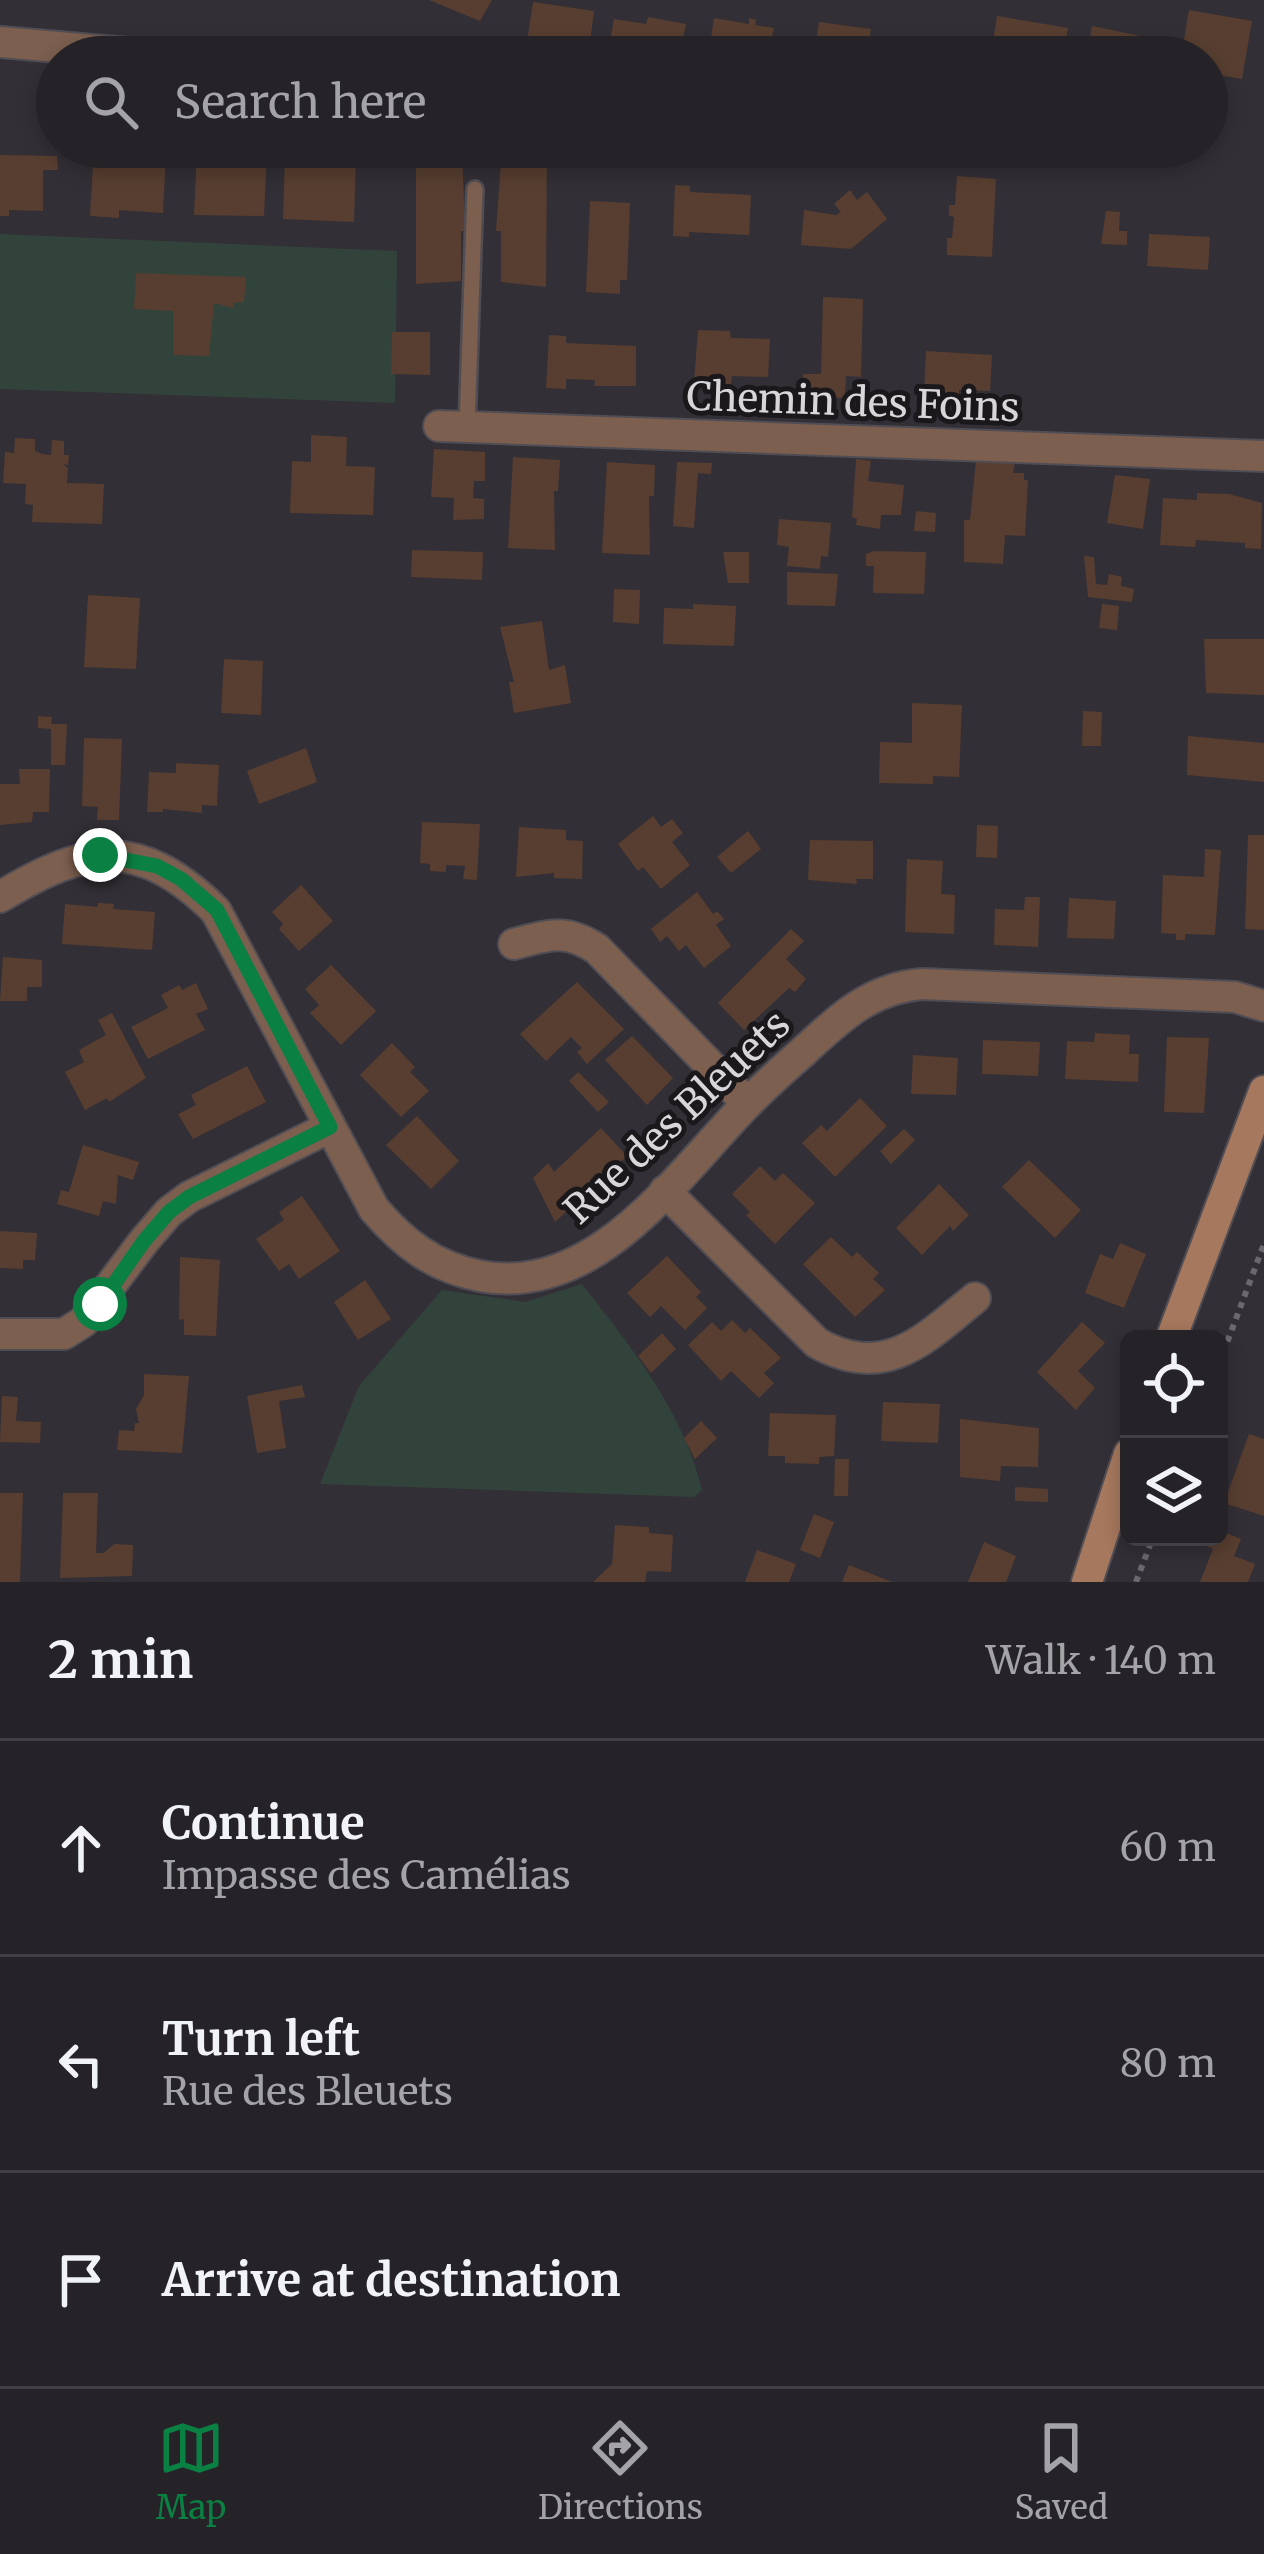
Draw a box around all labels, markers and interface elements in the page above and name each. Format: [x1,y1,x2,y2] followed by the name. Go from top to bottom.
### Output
[36,36,1228,168] search box
[78,69,144,135] icon: search
[174,74,426,130] text: Search here
[686,372,1020,432] street label: Chemin des Foins
[73,828,127,882] route end
[554,1000,800,1234] street label: Rue des Bleuets
[73,1277,127,1331] route start
[1120,1330,1228,1546] map controls
[1120,1330,1228,1438] button: locate
[1120,1438,1228,1546] button: layers
[48,1628,193,1692] text: 2 min
[986,1636,1216,1685] text: Walk · 140 m
[162,1795,364,1851] text: Continue
[48,1815,114,1881] icon: ahead
[1119,1823,1216,1872] text: 60 m
[162,1851,571,1900] text: Impasse des Camélias
[162,2011,360,2067] text: Turn left
[48,2031,114,2097] icon: left
[1120,2039,1216,2088] text: 80 m
[162,2067,453,2116] text: Rue des Bleuets
[48,2247,114,2313] icon: arrive
[162,2252,620,2308] text: Arrive at destination
[156,2415,226,2528] tab: Map
[538,2415,703,2528] tab: Directions
[1015,2415,1108,2528] tab: Saved

